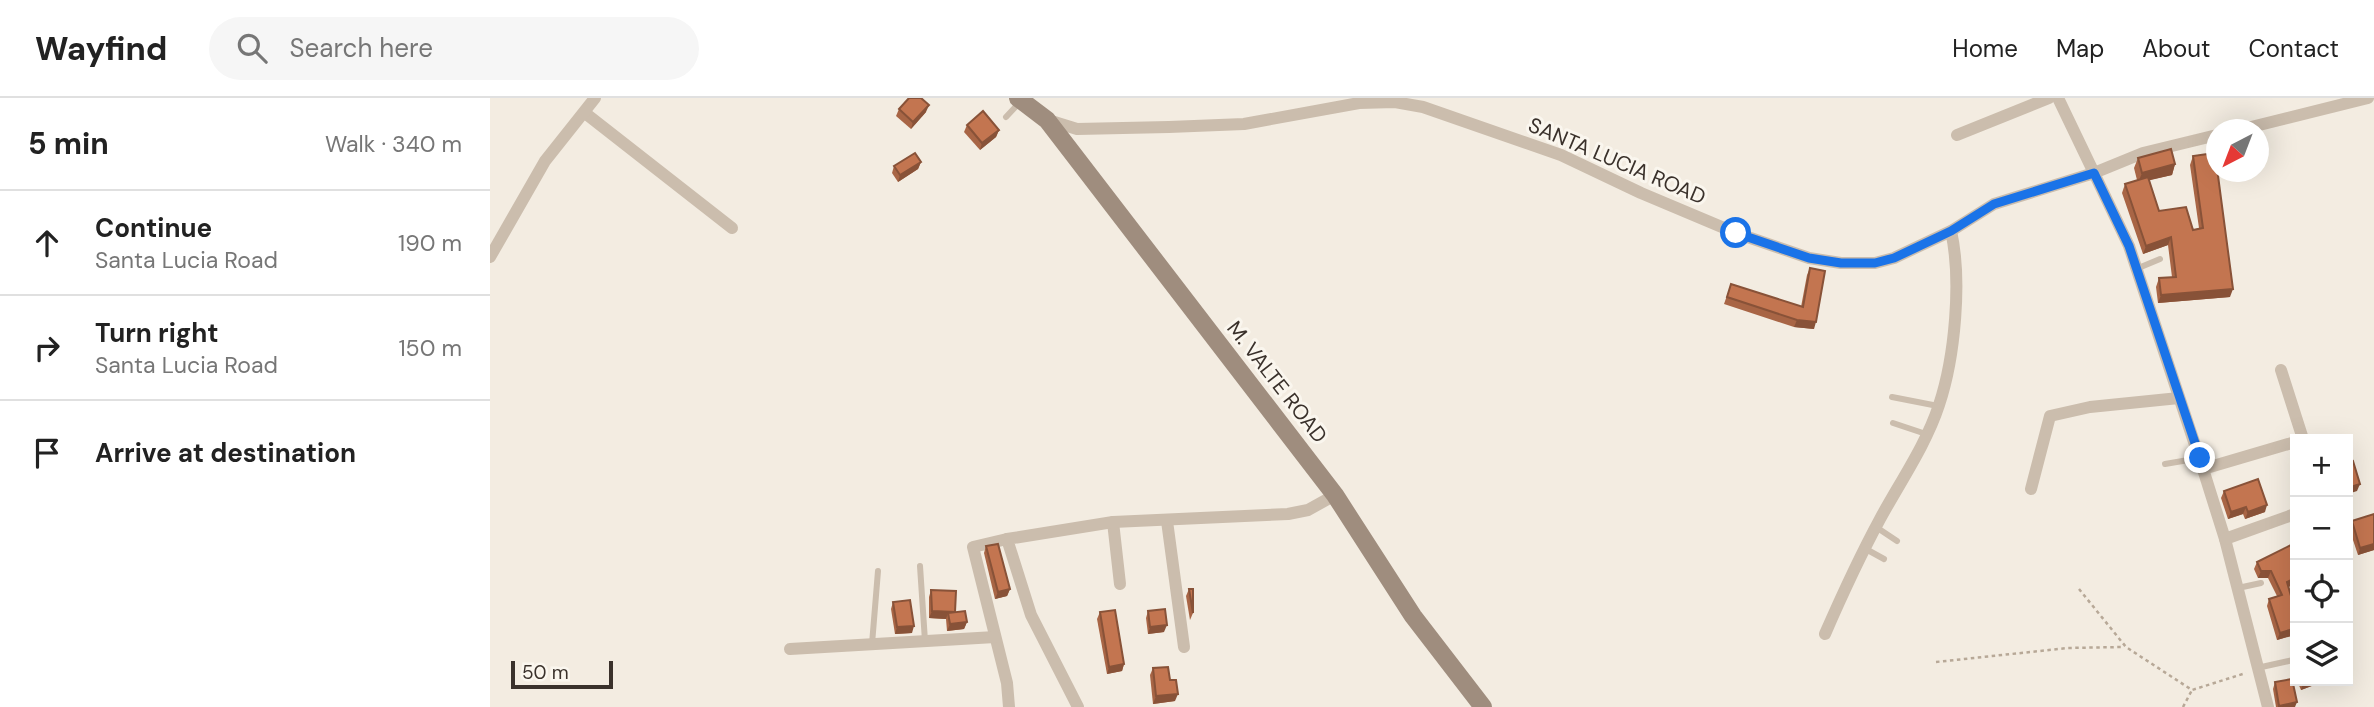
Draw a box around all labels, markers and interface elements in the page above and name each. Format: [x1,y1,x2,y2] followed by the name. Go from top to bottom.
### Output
[209,17,699,80] search box
[35,27,167,70] text: Wayfind
[233,29,271,67] icon: search
[289,31,433,65] text: Search here
[1952,33,2018,64] text: Home
[2056,33,2104,64] text: Map
[2142,33,2211,64] text: About
[2249,33,2339,64] text: Contact
[1524,111,1710,211] street label: SANTA LUCIA ROAD
[2206,119,2269,182] north arrow
[28,124,109,163] text: 5 min
[325,129,462,159] text: Walk · 340 m
[95,211,212,245] text: Continue
[1720,217,1751,248] route start
[28,224,66,262] icon: ahead
[398,228,462,258] text: 190 m
[95,245,278,275] text: Santa Lucia Road
[1221,315,1333,449] street label: M. VALTE ROAD
[95,316,219,350] text: Turn right
[28,329,66,367] icon: right
[398,333,462,363] text: 150 m
[95,350,278,380] text: Santa Lucia Road
[28,434,66,472] icon: arrive
[2290,434,2353,686] map controls
[2290,434,2353,497] button: +
[95,436,356,470] text: Arrive at destination
[2184,442,2215,473] route end
[2290,497,2353,560] button: −
[2290,560,2353,623] button: locate
[2290,623,2353,686] button: layers
[511,658,612,690] scale bar
[522,660,569,685] text: 50 m

